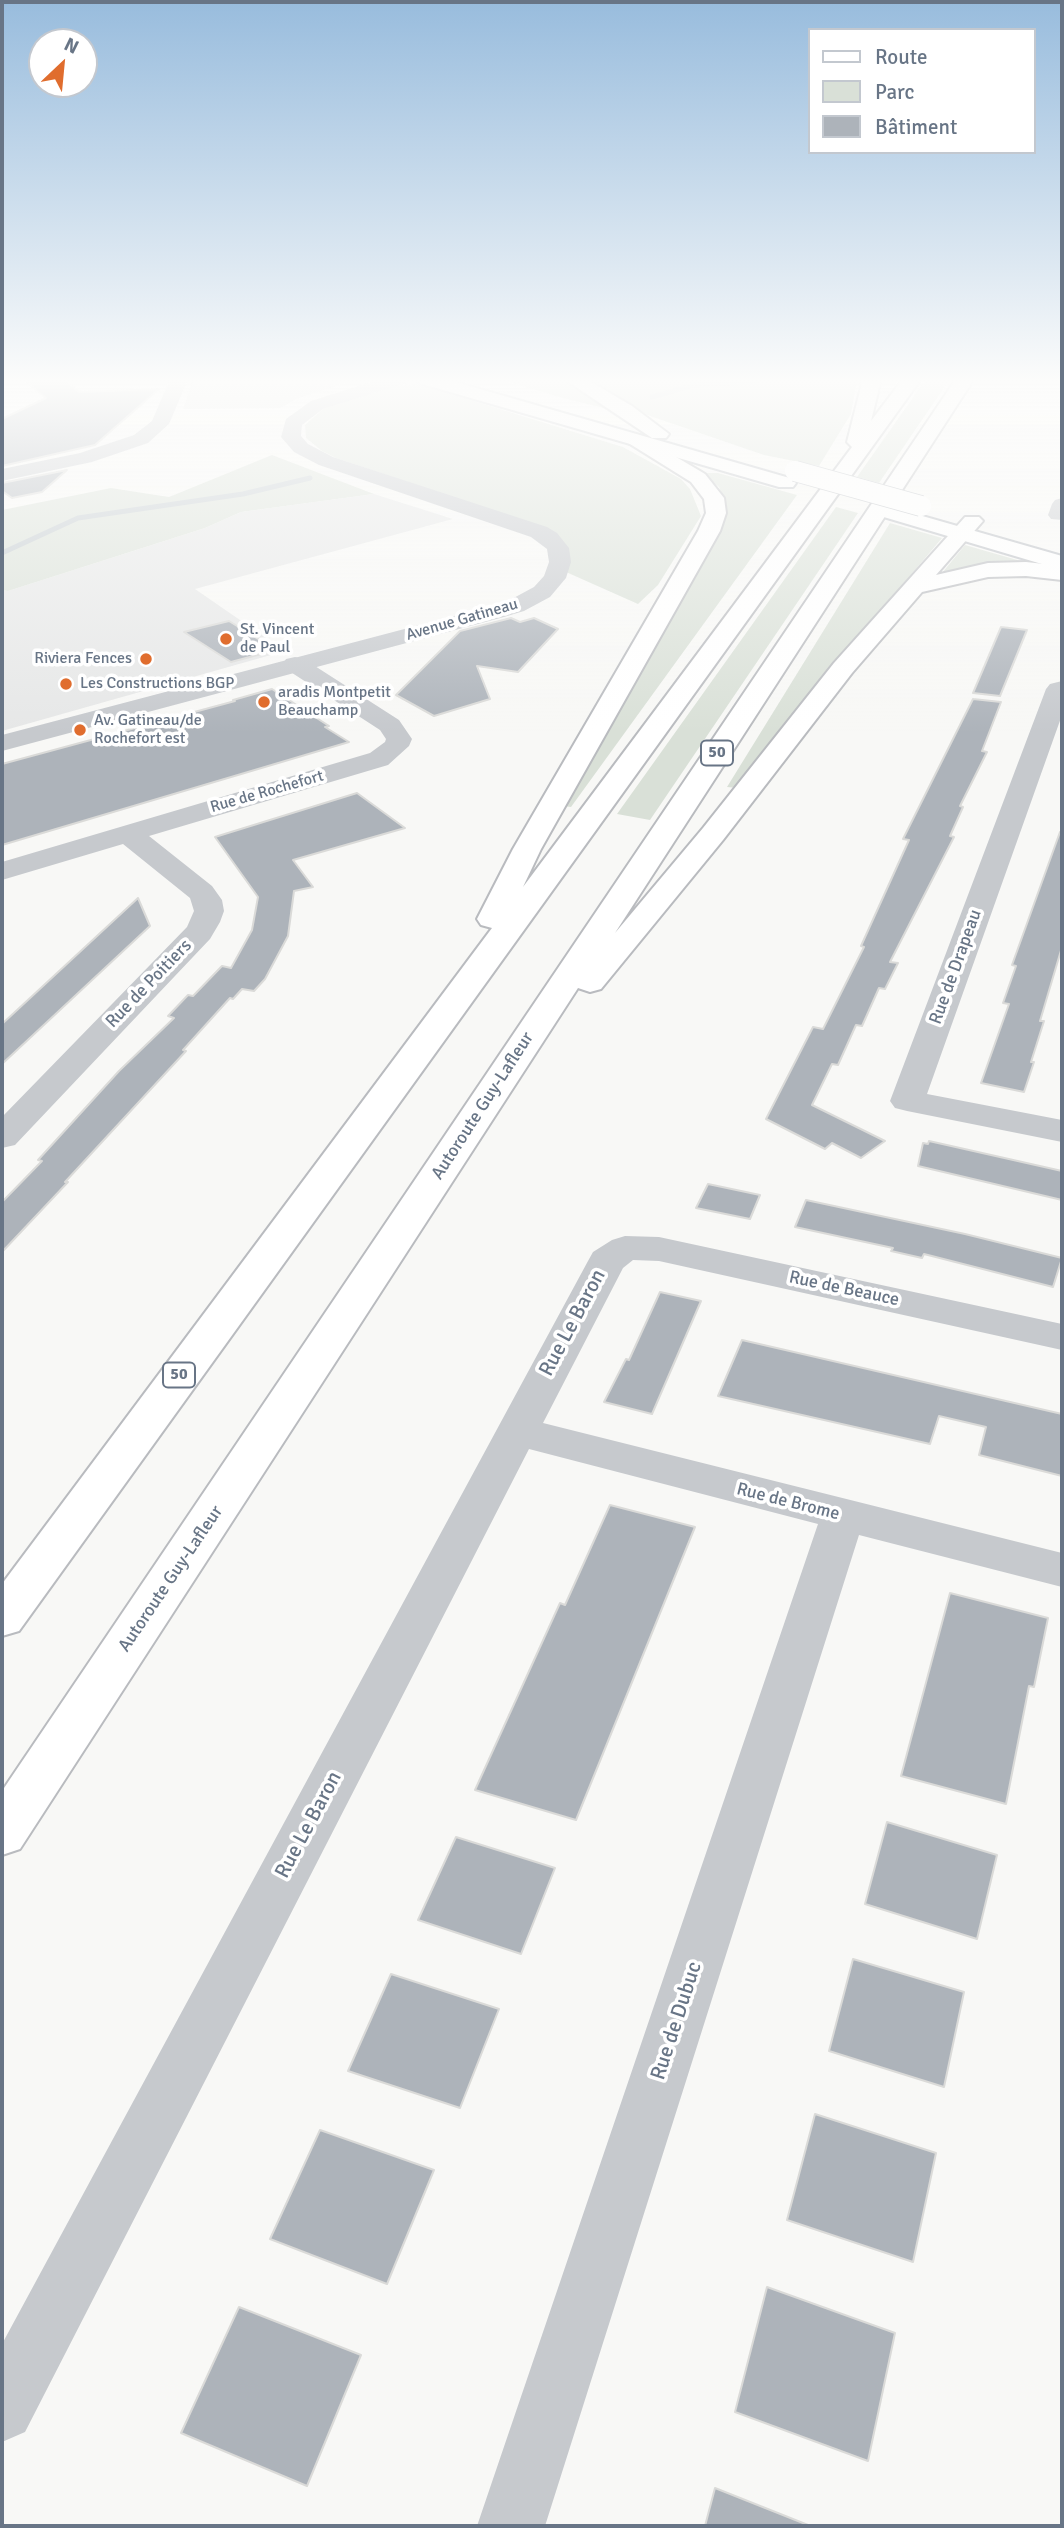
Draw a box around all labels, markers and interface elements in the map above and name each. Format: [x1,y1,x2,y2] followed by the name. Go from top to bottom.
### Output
[28,28,98,98] north arrow
[808,28,1036,154] legend
[60,32,83,60] text: N
[875,44,927,70] text: Route
[875,79,914,105] text: Parc
[875,114,957,140] text: Bâtiment
[404,595,520,645] street label: Avenue Gatineau
[240,620,314,658] place label: St. Vincent de Paul
[218,631,234,647] marker: St. Vincent de Paul
[34,649,132,669] place label: Riviera Fences
[138,651,154,667] marker: Riviera Fences
[80,674,234,694] place label: Les Constructions BGP
[58,676,74,692] marker: Les Constructions BGP
[278,683,391,721] place label: aradis Montpetit Beauchamp
[256,694,272,710] marker: aradis Montpetit Beauchamp
[94,711,202,749] place label: Av. Gatineau/de Rochefort est
[72,722,88,738] marker: Av. Gatineau/de Rochefort est
[701,740,733,766] road number: 50
[208,767,326,817] street label: Rue de Rochefort
[925,907,987,1027] street label: Rue de Drapeau
[102,935,196,1033] street label: Rue de Poitiers
[427,1028,539,1184] street label: Autoroute Guy-Lafleur
[534,1265,612,1381] street label: Rue Le Baron
[787,1267,901,1311] street label: Rue de Beauce
[163,1362,195,1387] road number: 50
[734,1479,842,1525] street label: Rue de Brome
[114,1502,228,1656] street label: Autoroute Guy-Lafleur
[270,1767,348,1883] street label: Rue Le Baron
[646,1959,708,2083] street label: Rue de Dubuc

